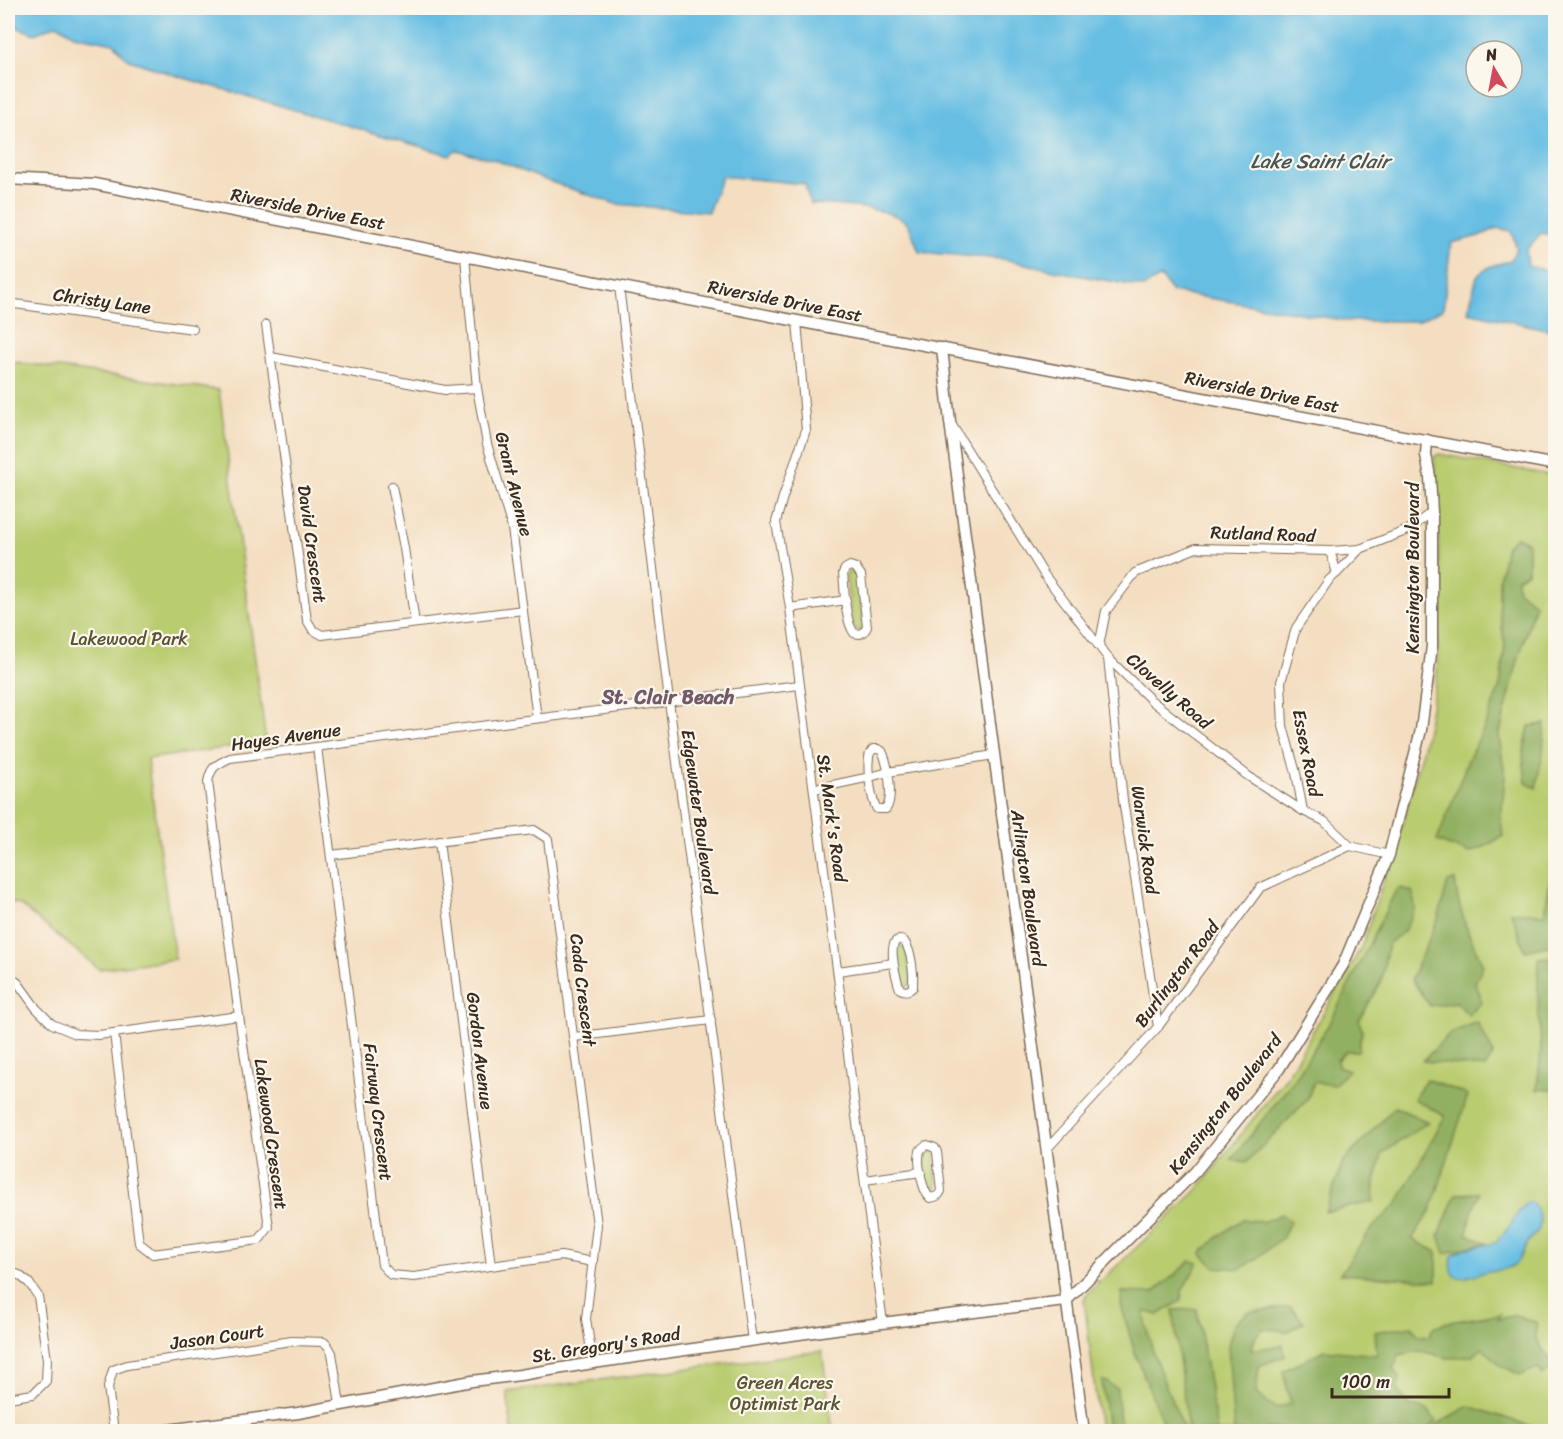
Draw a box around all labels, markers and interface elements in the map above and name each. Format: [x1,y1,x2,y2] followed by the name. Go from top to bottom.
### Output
[1464,39,1524,99] north arrow
[1483,39,1500,70] text: N
[1251,144,1393,179] water label: Lake Saint Clair
[228,178,388,240] street label: Riverside Drive East
[705,270,865,332] street label: Riverside Drive East
[51,278,153,324] street label: Christy Lane
[1182,361,1342,423] street label: Riverside Drive East
[485,428,543,540] street label: Grant Avenue
[1397,481,1429,654] street label: Kensington Boulevard
[288,483,336,605] street label: David Crescent
[1210,516,1317,552] street label: Rutland Road
[70,623,188,655] park label: Lakewood Park
[1119,644,1221,739] street label: Clovelly Road
[601,680,735,715] district label: St. Clair Beach
[1283,707,1331,801] street label: Essex Road
[229,713,343,761] street label: Hayes Avenue
[672,728,727,898] street label: Edgewater Boulevard
[807,752,857,886] street label: St. Mark's Road
[1122,784,1169,898] street label: Warwick Road
[1001,806,1055,970] street label: Arlington Boulevard
[1126,912,1229,1034] street label: Burlington Road
[560,932,606,1049] street label: Cada Crescent
[457,990,503,1112] street label: Gordon Avenue
[1160,1025,1291,1181] street label: Kensington Boulevard
[354,1041,402,1183] street label: Fairway Crescent
[245,1056,297,1212] street label: Lakewood Crescent
[167,1315,266,1360] street label: Jason Court
[530,1317,684,1372] street label: St. Gregory's Road
[1332,1361,1449,1399] scale bar
[1341,1366,1390,1398] text: 100 m
[730,1367,841,1420] park label: Green Acres Optimist Park

